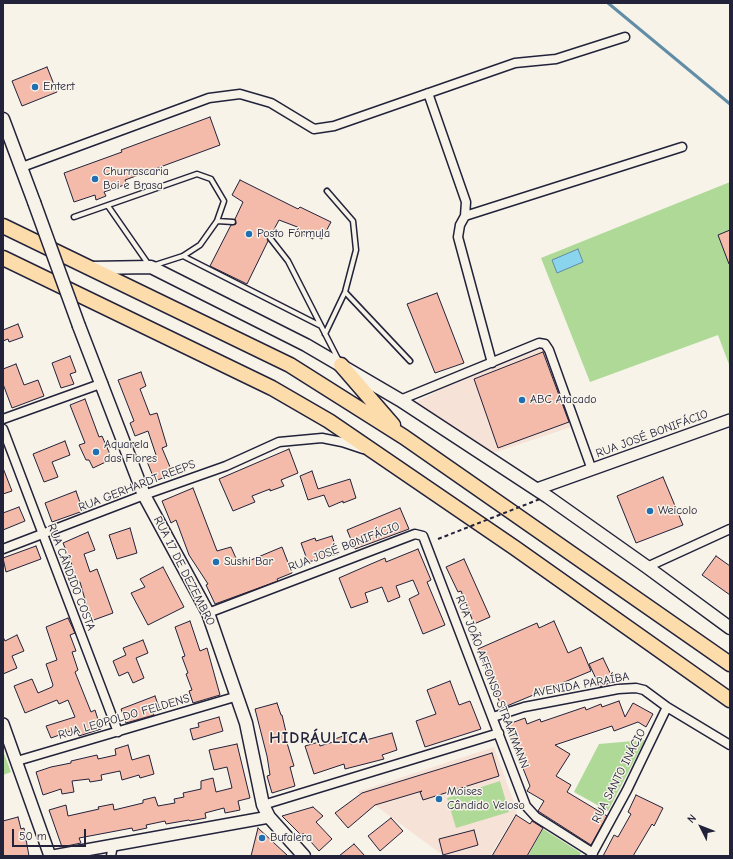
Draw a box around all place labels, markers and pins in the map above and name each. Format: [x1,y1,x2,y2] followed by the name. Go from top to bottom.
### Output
[43,80,75,94] place label: Enter.t
[30,82,40,92] marker: Enter.t
[103,165,169,193] place label: Churrascaria Boi e Brasa
[90,174,100,184] marker: Churrascaria Boi e Brasa
[257,227,330,241] place label: Posto Fórmula
[244,229,254,239] marker: Posto Fórmula
[530,393,597,407] place label: ABC Atacado
[517,395,527,405] marker: ABC Atacado
[104,438,157,466] place label: Aquarela das Flores
[91,447,101,457] marker: Aquarela das Flores
[658,504,697,518] place label: Weicolo
[645,506,655,516] marker: Weicolo
[224,555,273,569] place label: Sushi Bar
[211,557,221,567] marker: Sushi Bar
[447,785,525,813] place label: Moises Cândido Veloso
[434,794,444,804] marker: Moises Cândido Veloso
[270,831,312,845] place label: Bufalera
[257,833,267,843] marker: Bufalera

